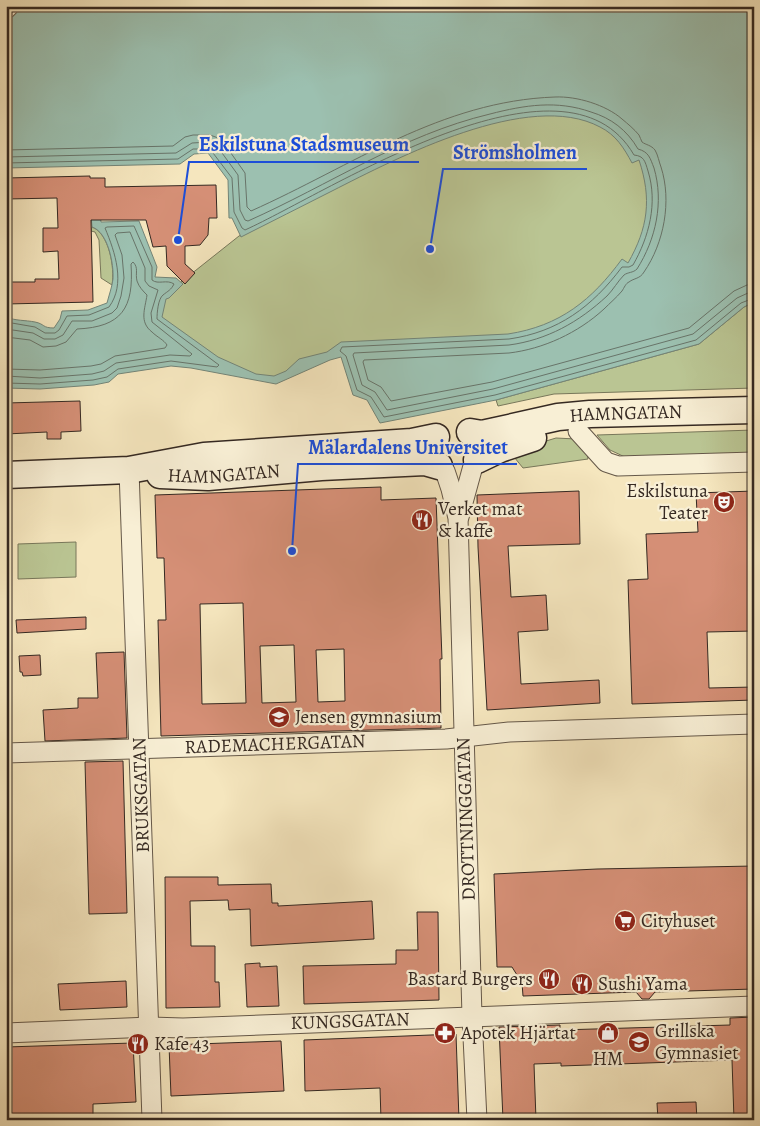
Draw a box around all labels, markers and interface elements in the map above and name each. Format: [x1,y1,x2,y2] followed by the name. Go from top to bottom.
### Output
[189,127,419,162] callout: Eskilstuna Stadsmuseum
[199,131,409,158] text: Eskilstuna Stadsmuseum
[443,134,587,169] callout: Strömsholmen
[453,139,577,166] text: Strömsholmen
[568,399,683,429] street label: HAMNGATAN
[298,429,517,464] callout: Mälardalens Universitet
[308,434,508,461] text: Mälardalens Universitet
[167,458,282,490] street label: HAMNGATAN
[626,478,708,526] place label: Eskilstuna Teater
[712,490,736,514] theatre icon: Eskilstuna Teater
[437,496,523,544] place label: Verket mat & kaffe
[410,508,434,532] restaurant icon: Verket mat & kaffe
[295,704,442,730] place label: Jensen gymnasium
[267,705,291,729] school or university icon: Jensen gymnasium
[184,728,366,760] street label: RADEMACHERGATAN
[126,737,156,853] street label: BRUKSGATAN
[450,737,482,901] street label: DROTTNINGGATAN
[641,908,715,934] place label: Cityhuset
[613,909,637,933] supermarket icon: Cityhuset
[407,966,533,992] place label: Bastard Burgers
[537,967,561,991] restaurant icon: Bastard Burgers
[598,971,688,997] place label: Sushi Yama
[570,972,594,996] restaurant icon: Sushi Yama
[290,1006,410,1036] street label: KUNGSGATAN
[655,1018,739,1066] place label: Grillska Gymnasiet
[460,1020,576,1046] place label: Apotek Hjärtat
[433,1021,457,1045] pharmacy icon: Apotek Hjärtat
[596,1021,620,1045] shop icon: HM
[627,1030,651,1054] school or university icon: Grillska Gymnasiet
[154,1031,209,1057] place label: Kafe 43
[126,1032,150,1056] restaurant icon: Kafe 43
[593,1046,623,1072] place label: HM

